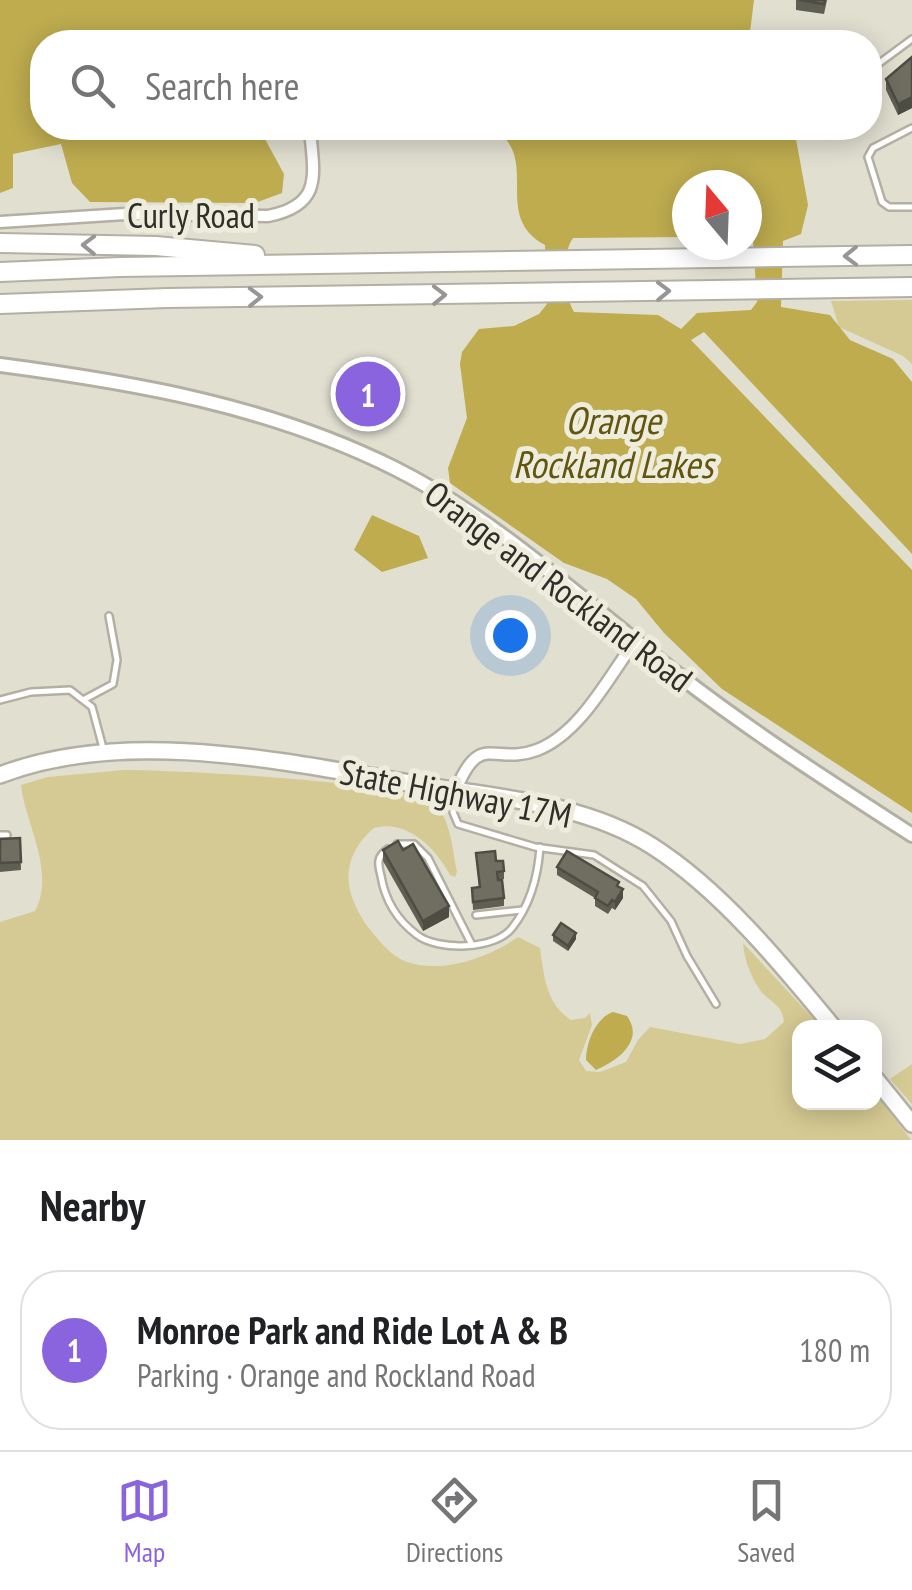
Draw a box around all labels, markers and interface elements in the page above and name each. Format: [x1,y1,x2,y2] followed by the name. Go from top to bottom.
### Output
[30,30,882,140] search box
[65,58,120,113] icon: search
[145,61,299,110] text: Search here
[672,170,762,260] north arrow
[127,192,255,238] street label: Curly Road
[80,234,96,256] one-way arrow
[842,245,858,266] one-way arrow
[656,280,671,302] one-way arrow
[432,284,448,305] one-way arrow
[247,287,263,308] one-way arrow
[336,356,400,432] pin: 1
[513,395,716,488] water label: Orange Rockland Lakes
[416,470,702,702] street label: Orange and Rockland Road
[485,610,536,661] your location
[336,748,576,838] street label: State Highway 17M
[792,1020,882,1110] map controls
[792,1020,882,1110] button: layers
[40,1178,145,1233] text: Nearby
[137,1305,568,1354] text: Monroe Park and Ride Lot A & B
[67,1329,82,1371] text: 1
[799,1329,870,1371] text: 180 m
[137,1354,536,1396] text: Parking · Orange and Rockland Road
[117,1473,172,1570] tab: Map
[406,1473,503,1570] tab: Directions
[737,1473,795,1570] tab: Saved

